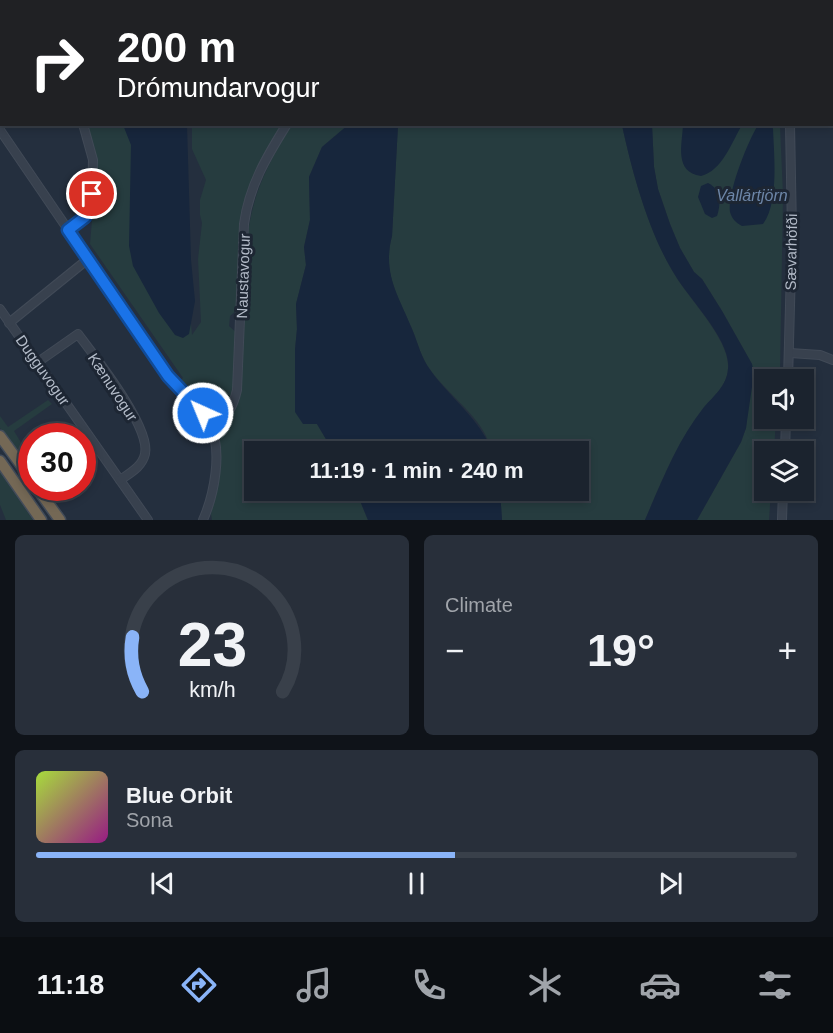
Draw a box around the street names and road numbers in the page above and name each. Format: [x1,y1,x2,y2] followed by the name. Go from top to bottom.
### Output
[782,213,800,291] street label: Sævarhöfði
[233,233,253,319] street label: Naustavogur
[13,332,73,408] street label: Dugguvogur
[85,350,141,424] street label: Kænuvogur

